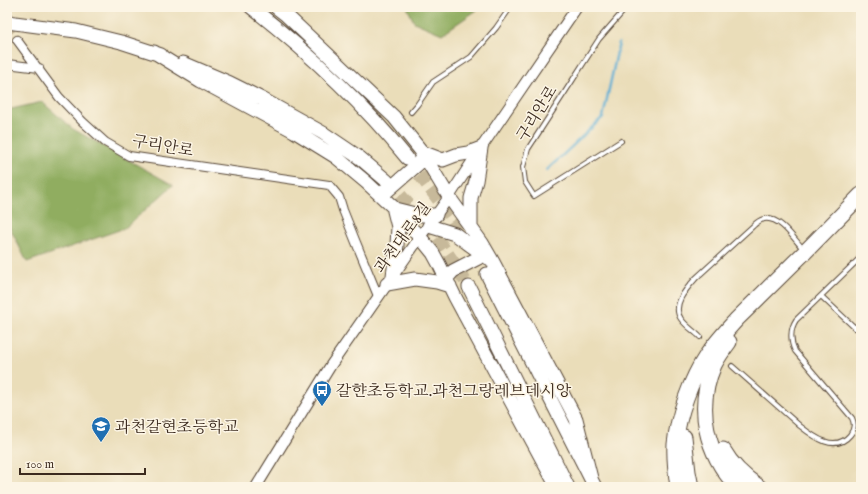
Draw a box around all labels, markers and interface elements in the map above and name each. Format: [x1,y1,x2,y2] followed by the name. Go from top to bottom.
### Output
[513,82,563,146] street label: 구리안로
[130,132,195,162] street label: 구리안로
[371,198,436,278] street label: 과천대로8길
[311,379,333,407] bus stop icon: 갈햔초등학교.과천그랑레브데시앙
[336,382,572,402] place label: 갈햔초등학교.과천그랑레브데시앙
[90,415,112,443] school or university icon: 과천갈현초등학교
[115,418,239,438] place label: 과천갈현초등학교
[20,450,145,476] scale bar
[26,457,54,472] text: 100 m

